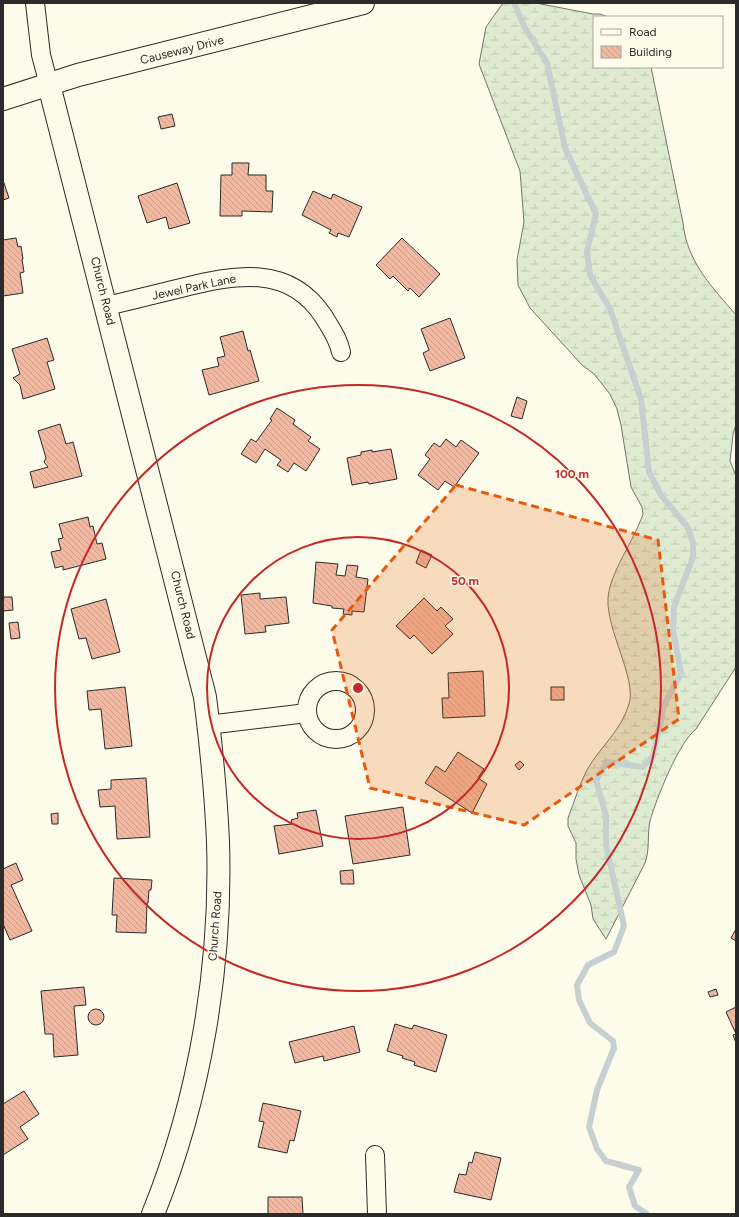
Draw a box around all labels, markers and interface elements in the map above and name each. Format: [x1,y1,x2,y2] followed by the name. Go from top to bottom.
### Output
[593,16,723,68] legend
[629,25,657,39] text: Road
[139,33,226,67] street label: Causeway Drive
[629,45,672,59] text: Building
[88,255,118,327] street label: Church Road
[151,271,238,303] street label: Jewel Park Lane
[555,467,589,481] text: 100 m
[168,569,198,641] street label: Church Road
[451,574,479,588] text: 50 m
[351,681,365,695] centre of rings
[206,891,224,961] street label: Church Road

